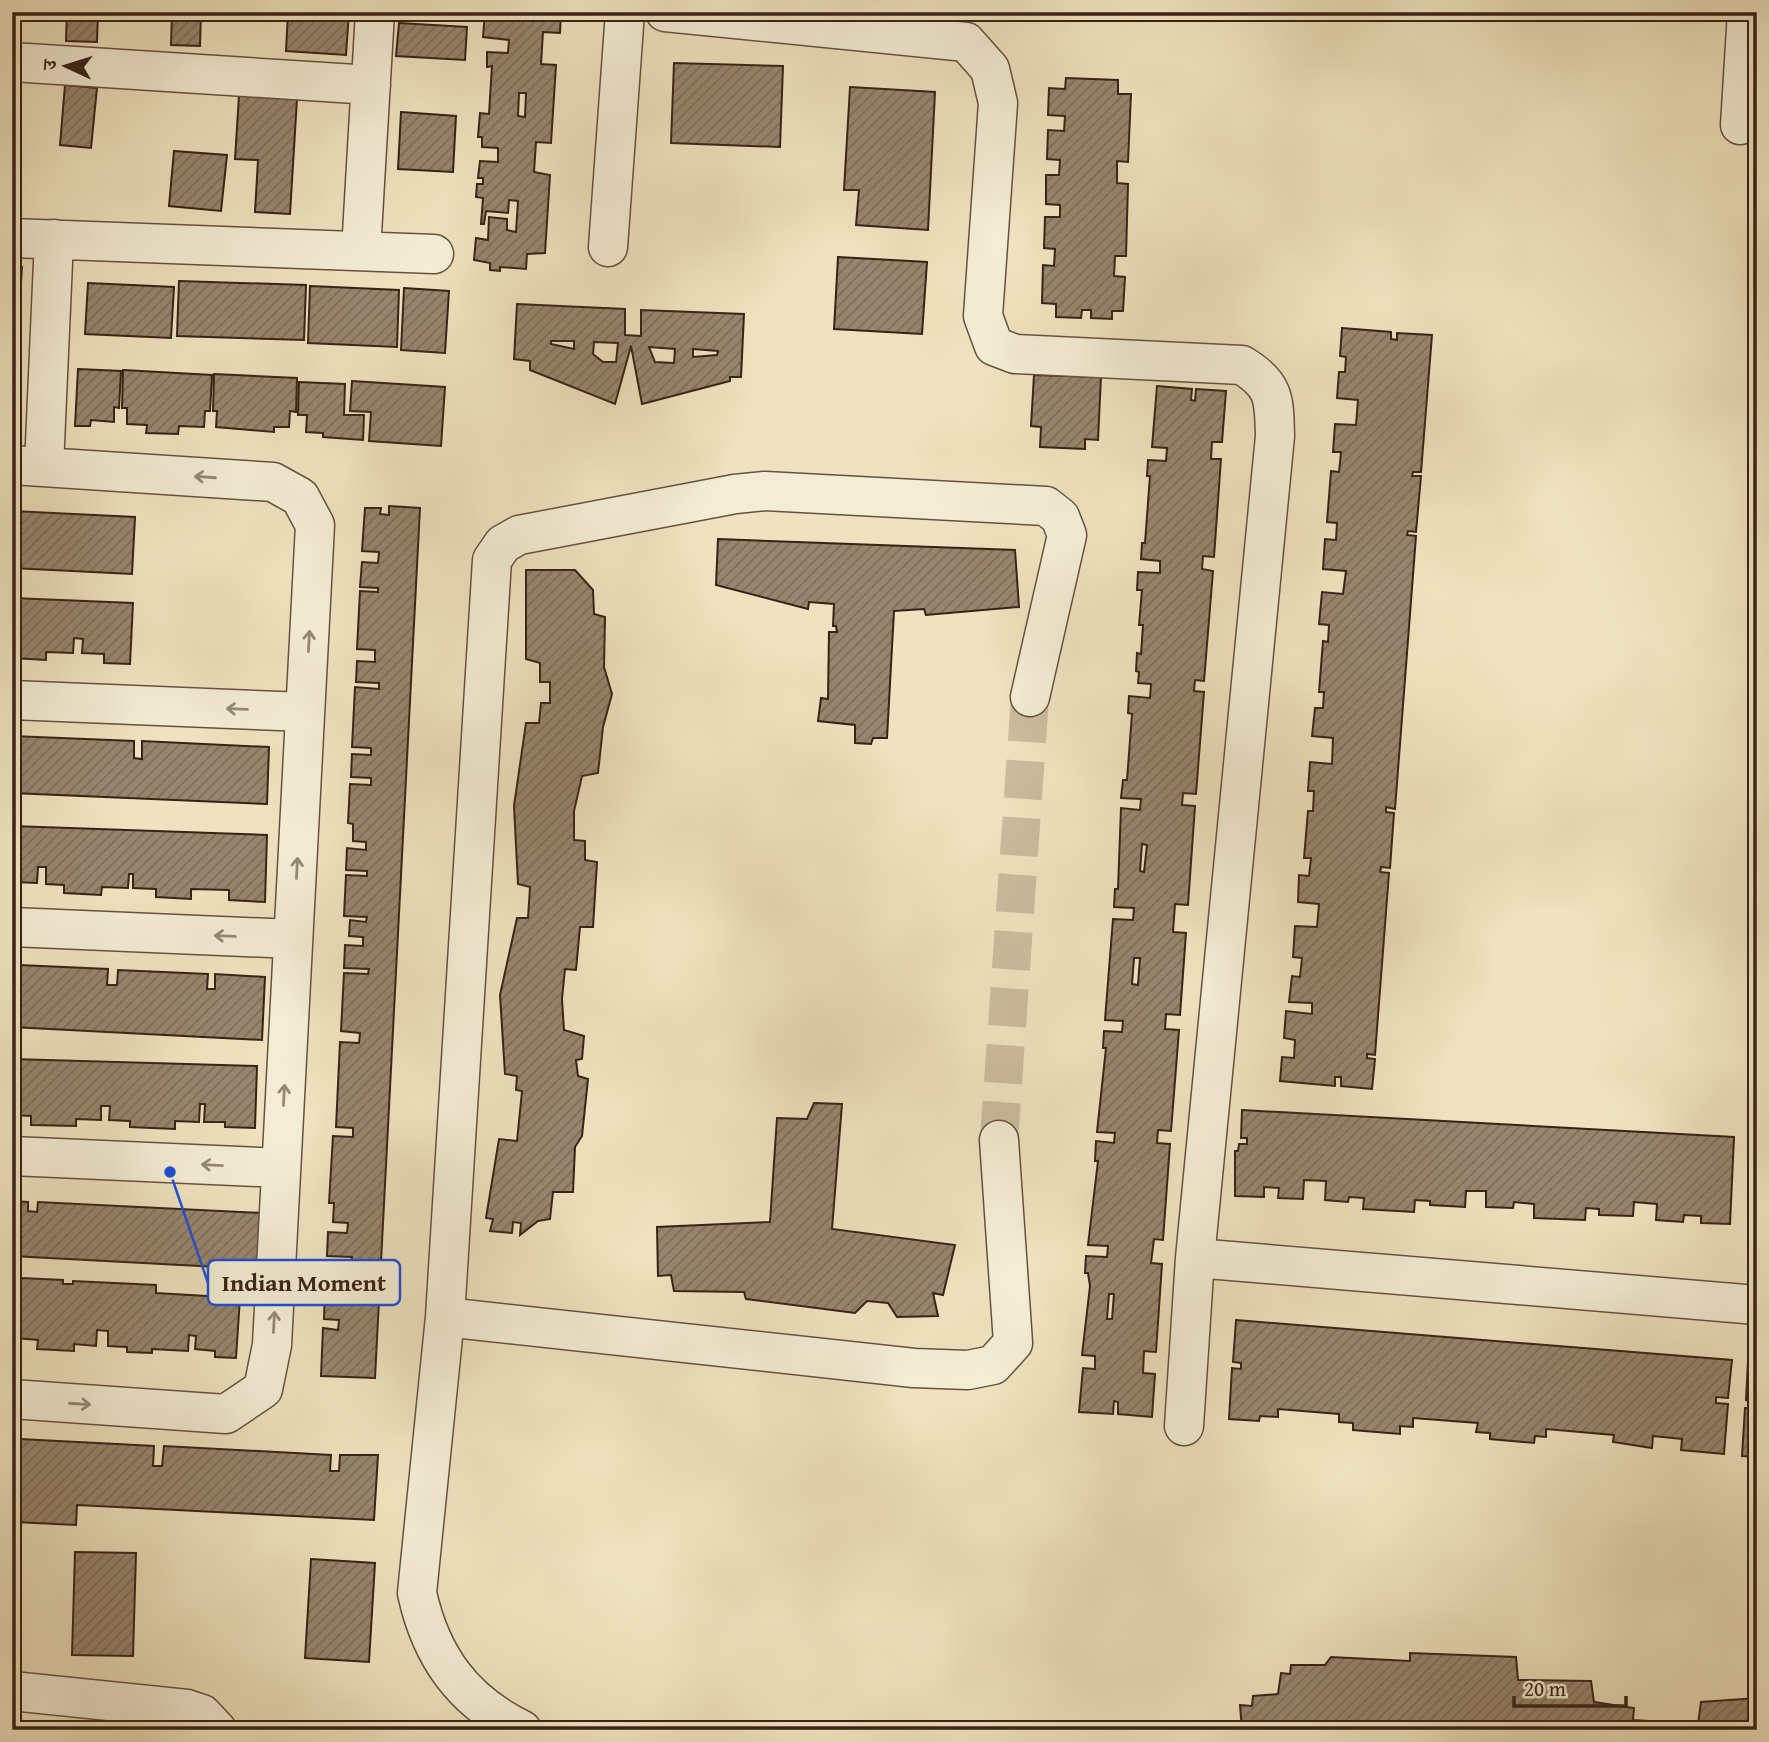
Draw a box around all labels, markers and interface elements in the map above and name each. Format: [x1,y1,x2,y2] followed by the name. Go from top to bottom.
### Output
[32,32,102,102] north arrow
[35,58,63,73] text: उ
[194,470,217,483] one-way arrow
[302,629,315,652] one-way arrow
[225,703,248,716] one-way arrow
[290,857,303,880] one-way arrow
[213,930,236,943] one-way arrow
[278,1084,291,1107] one-way arrow
[201,1158,224,1171] one-way arrow
[208,1260,400,1305] callout: Indian Moment
[222,1265,386,1300] text: Indian Moment
[267,1311,280,1334] one-way arrow
[69,1398,91,1411] one-way arrow
[1514,1665,1626,1709] scale bar
[1524,1673,1566,1704] text: 20 m

